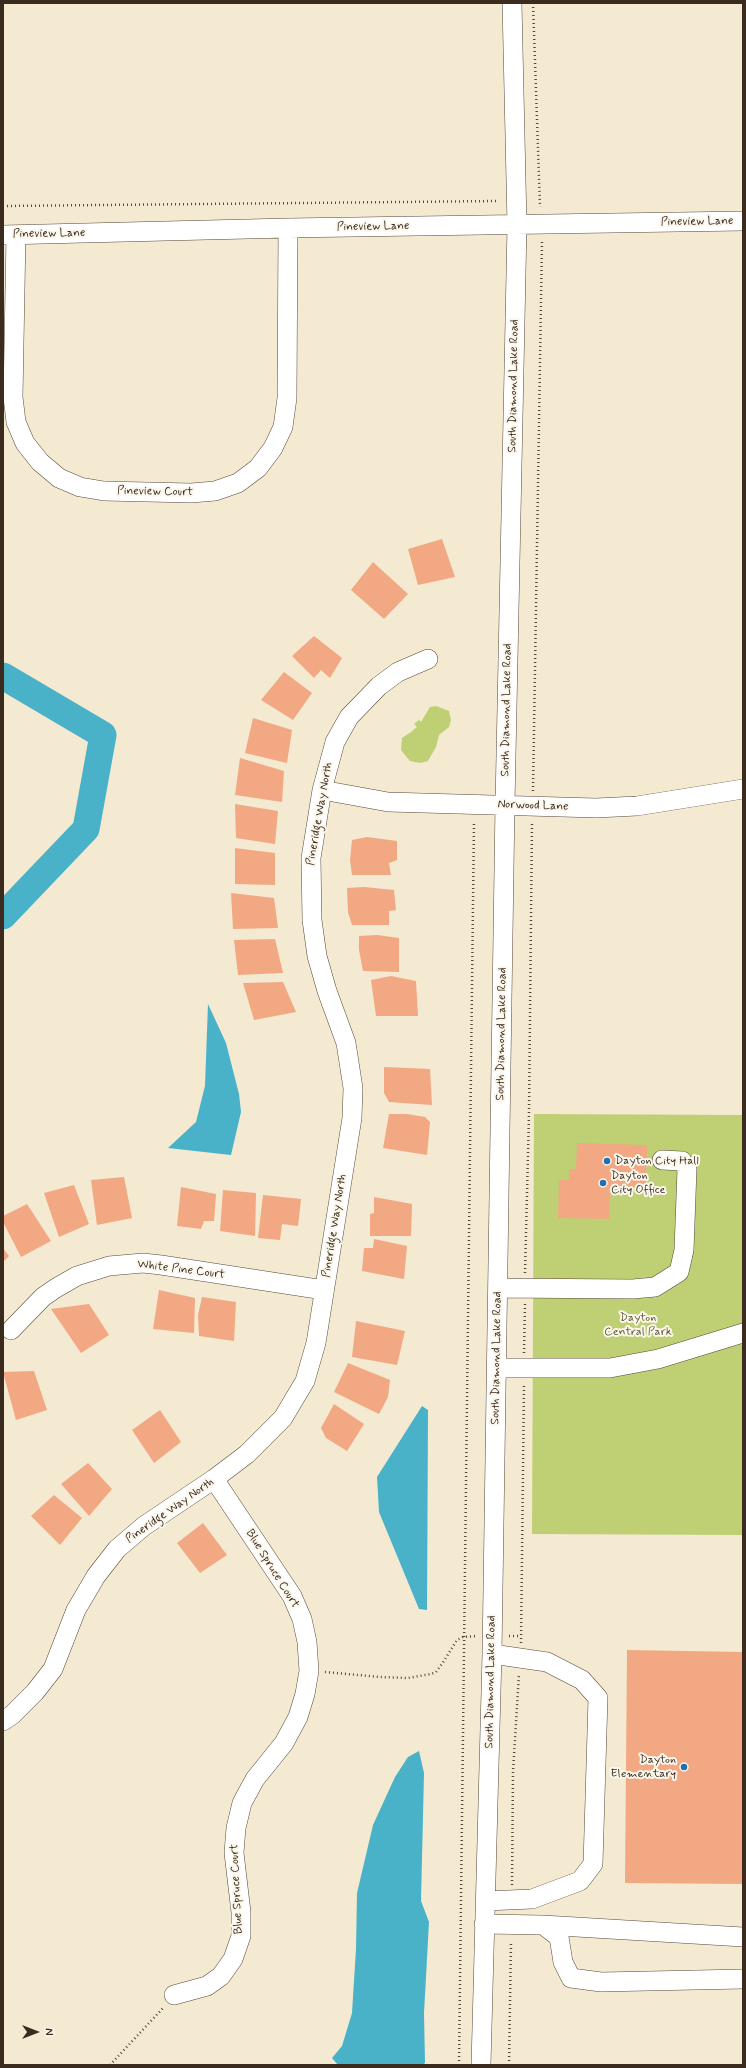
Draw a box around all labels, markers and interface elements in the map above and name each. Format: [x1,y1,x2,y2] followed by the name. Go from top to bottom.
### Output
[661,214,733,230] street label: Pineview Lane
[337,219,409,235] street label: Pineview Lane
[13,226,85,242] street label: Pineview Lane
[506,319,522,453] street label: South Diamond Lake Road
[117,484,193,500] street label: Pineview Court
[499,643,515,777] street label: South Diamond Lake Road
[304,761,336,867] street label: Pineridge Way North
[497,798,569,814] street label: Norwood Lane
[494,967,510,1101] street label: South Diamond Lake Road
[615,1154,699,1168] place label: Dayton City Hall
[602,1156,612,1166] marker: Dayton City Hall
[611,1169,665,1197] place label: Dayton City Office
[320,1173,350,1279] street label: Pineridge Way North
[598,1178,608,1188] marker: Dayton City Office
[136,1257,226,1283] street label: White Pine Court
[489,1291,505,1425] street label: South Diamond Lake Road
[604,1311,672,1339] park label: Dayton Central Park
[123,1475,217,1547] street label: Pineridge Way North
[242,1527,302,1611] street label: Blue Spruce Court
[483,1615,499,1749] street label: South Diamond Lake Road
[611,1753,676,1781] place label: Dayton Elementary
[679,1762,689,1772] marker: Dayton Elementary
[227,1844,247,1934] street label: Blue Spruce Court
[16,2012,56,2052] north arrow
[41,2028,55,2036] text: N

